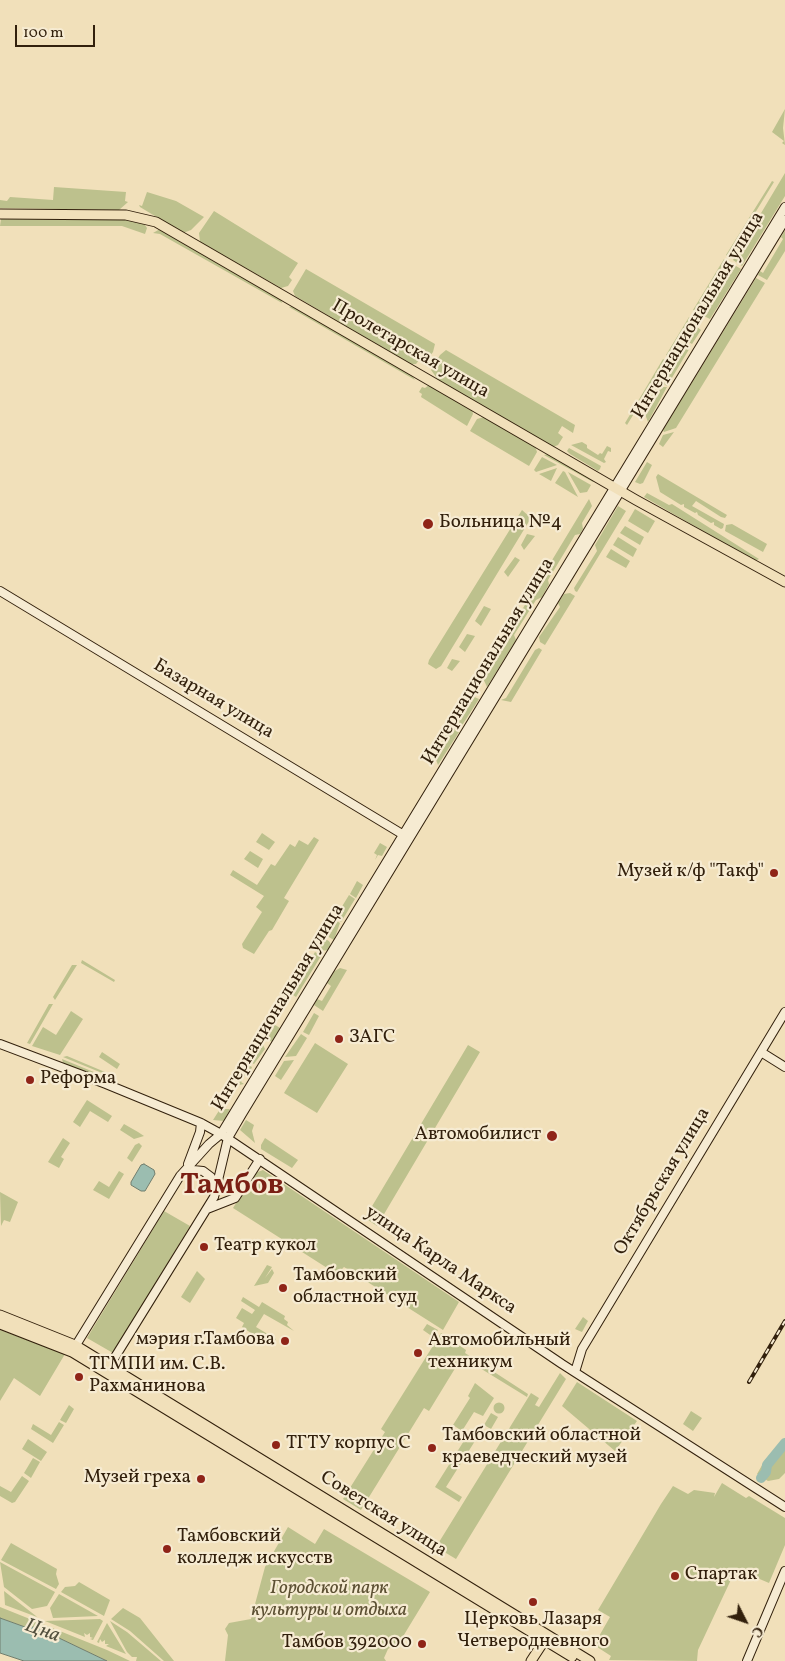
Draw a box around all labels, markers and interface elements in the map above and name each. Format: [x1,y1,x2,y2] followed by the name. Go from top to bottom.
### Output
[18,15,98,47] scale bar
[23,23,63,44] text: 100 m
[628,208,770,424] street label: Интернациональная улица
[327,296,493,404] street label: Пролетарская улица
[439,513,562,535] place label: Больница №4
[421,517,435,531] marker: Больница №4
[418,554,560,770] street label: Интернациональная улица
[148,655,278,745] street label: Базарная улица
[617,862,764,884] place label: Музей к/ф "Такф"
[768,867,780,879] marker: Музей к/ф "Такф"
[208,900,350,1116] street label: Интернациональная улица
[349,1028,396,1050] place label: ЗАГС
[333,1033,345,1045] marker: ЗАГС
[40,1069,116,1091] place label: Реформа
[24,1074,36,1086] marker: Реформа
[610,1104,716,1260] street label: Октябрьская улица
[415,1125,541,1147] place label: Автомобилист
[545,1129,559,1143] marker: Автомобилист
[180,1171,284,1205] district label: Тамбов
[360,1202,520,1320] street label: улица Карла Маркса
[214,1236,316,1258] place label: Театр кукол
[198,1241,210,1253] marker: Театр кукол
[293,1266,417,1310] place label: Тамбовский областной суд
[277,1282,289,1294] marker: Тамбовский областной суд
[136,1330,275,1352] place label: мэрия г.Тамбова
[428,1331,571,1375] place label: Автомобильный техникум
[279,1335,291,1347] marker: мэрия г.Тамбова
[412,1347,424,1359] marker: Автомобильный техникум
[89,1355,225,1399] place label: ТГМПИ им. С.В. Рахманинова
[73,1371,85,1383] marker: ТГМПИ им. С.В. Рахманинова
[442,1426,641,1470] place label: Тамбовский областной краеведческий музей
[286,1434,411,1456] place label: ТГТУ корпус С
[270,1439,282,1451] marker: ТГТУ корпус С
[426,1442,438,1454] marker: Тамбовский областной краеведческий музей
[315,1467,451,1563] street label: Советская улица
[84,1468,191,1490] place label: Музей греха
[195,1473,207,1485] marker: Музей греха
[177,1527,333,1571] place label: Тамбовский колледж искусств
[161,1543,173,1555] marker: Тамбовский колледж искусств
[685,1565,757,1587] place label: Спартак
[669,1570,681,1582] marker: Спартак
[251,1579,407,1623] park label: Городской парк культуры и отдыха
[527,1596,539,1608] marker: Церковь Лазаря Четверодневного
[720,1596,770,1646] north arrow
[457,1610,609,1654] place label: Церковь Лазаря Четверодневного
[21,1615,63,1649] water label: Цна
[747,1622,767,1641] text: С
[282,1633,412,1655] place label: Тамбов 392000
[416,1638,428,1650] marker: Тамбов 392000

